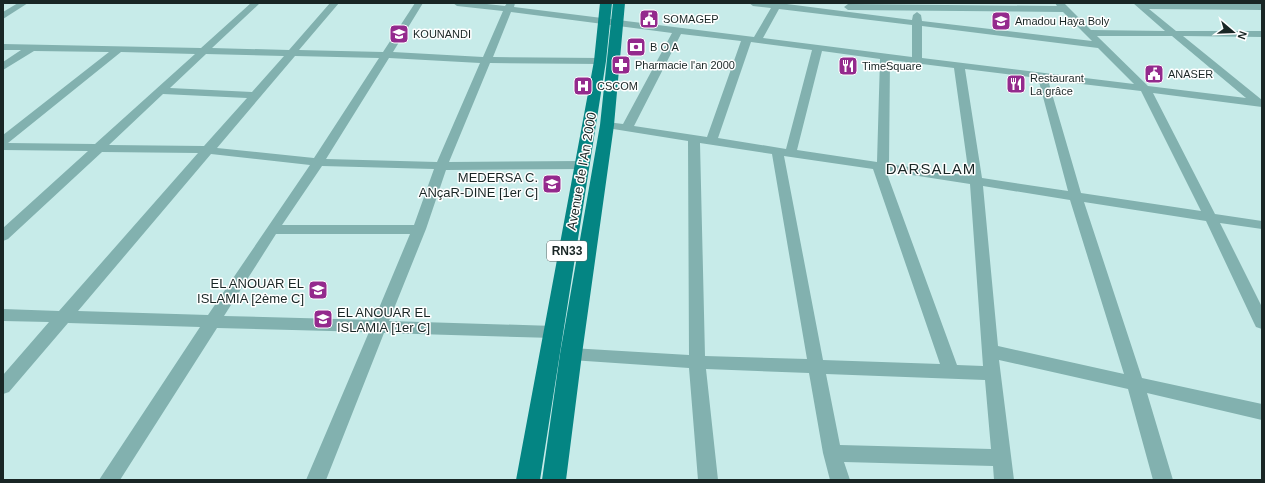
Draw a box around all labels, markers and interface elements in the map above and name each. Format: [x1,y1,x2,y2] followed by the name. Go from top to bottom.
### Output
[638,8,660,30] public building icon: SOMAGEP
[990,10,1012,32] school or university icon: Amadou Haya Boly
[1213,12,1253,52] north arrow
[663,13,719,25] place label: SOMAGEP
[1015,15,1110,27] place label: Amadou Haya Boly
[388,23,410,45] school or university icon: KOUNANDI
[413,28,471,40] place label: KOUNANDI
[1235,30,1249,41] text: N
[625,36,647,58] bank icon: B O A
[650,41,679,53] place label: B O A
[610,54,632,76] pharmacy icon: Pharmacie l'an 2000
[837,55,859,77] restaurant icon: TimeSquare
[635,59,735,71] place label: Pharmacie l'an 2000
[862,60,922,72] place label: TimeSquare
[1143,63,1165,85] public building icon: ANASER
[1168,68,1213,80] place label: ANASER
[1030,72,1084,97] place label: Restaurant La grâce
[1005,73,1027,95] restaurant icon: Restaurant La grâce
[572,75,594,97] hospital icon: CSCOM
[597,80,638,92] place label: CSCOM
[564,111,599,231] street label: Avenue de l'An 2000
[886,160,976,177] district label: DARSALAM
[419,170,538,200] place label: MEDERSA C. ANçaR-DINE [1er C]
[541,173,563,195] school or university icon: MEDERSA C. ANçaR-DINE [1er C]
[547,241,587,261] road number: RN33
[197,276,304,306] place label: EL ANOUAR EL ISLAMIA [2ème C]
[307,279,329,301] school or university icon: EL ANOUAR EL ISLAMIA [2ème C]
[337,305,430,335] place label: EL ANOUAR EL ISLAMIA [1er C]
[312,308,334,330] school or university icon: EL ANOUAR EL ISLAMIA [1er C]

